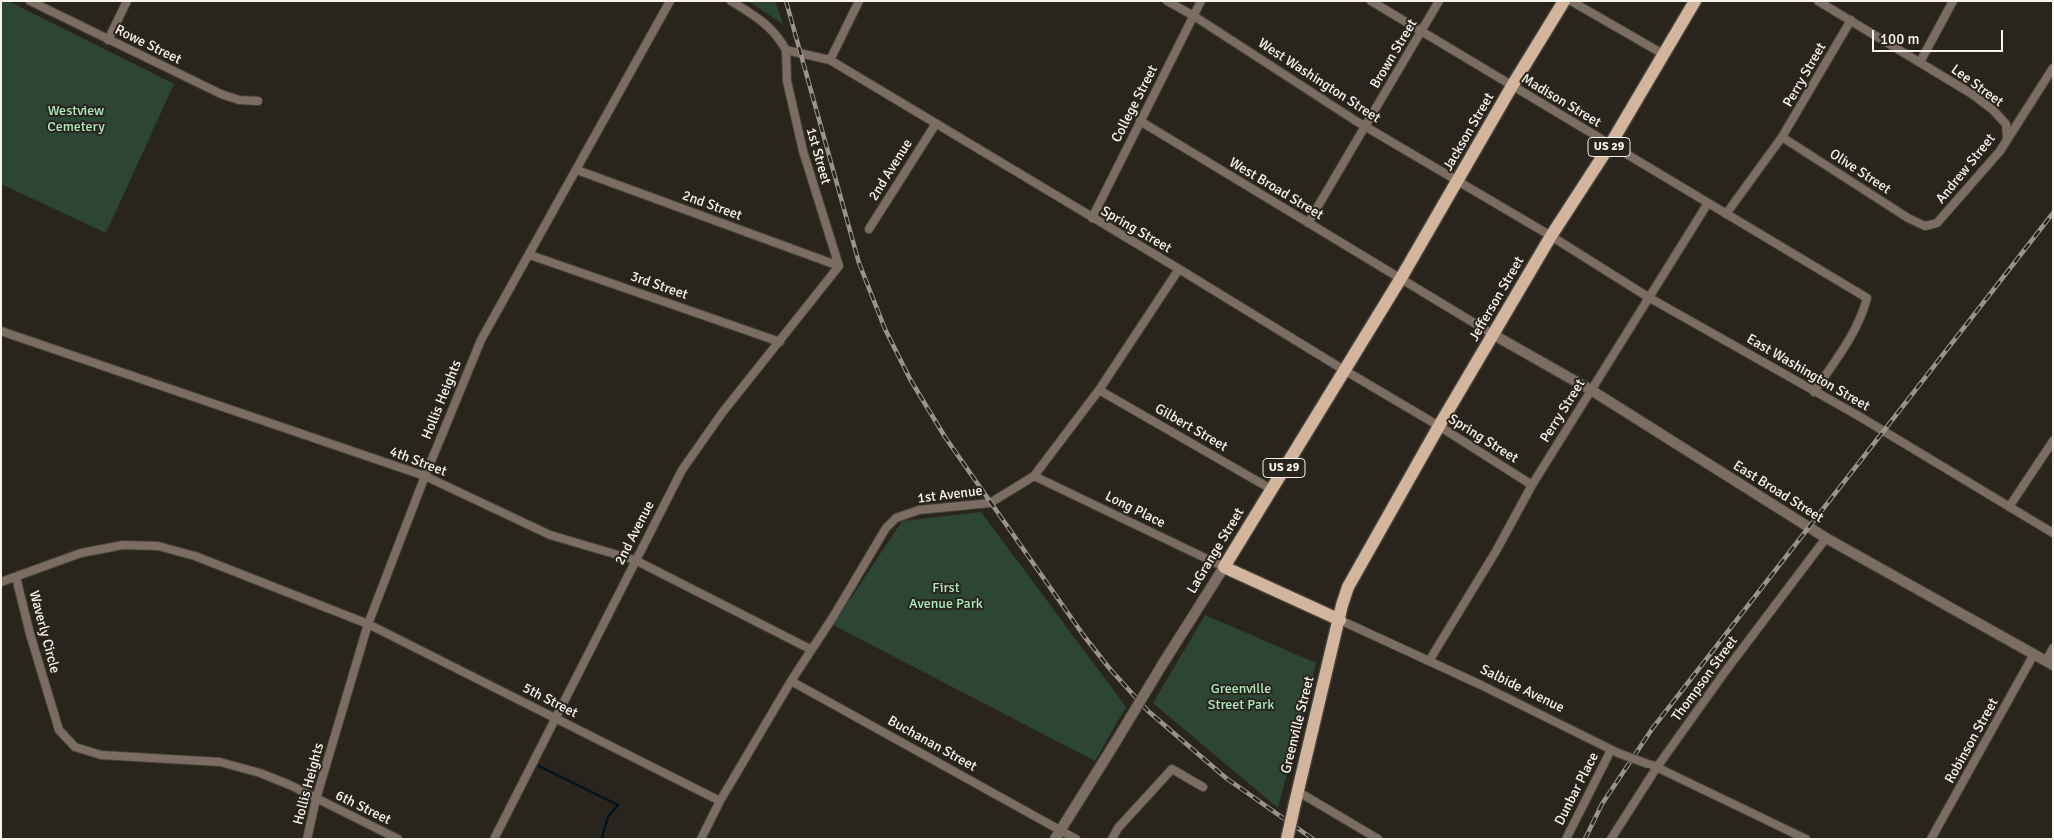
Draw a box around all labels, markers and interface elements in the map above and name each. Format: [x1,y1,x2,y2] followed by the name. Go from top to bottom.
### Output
[1367,16,1421,92] street label: Brown Street
[1874,20,2005,52] scale bar
[112,22,184,68] street label: Rowe Street
[1880,30,1920,48] text: 100 m
[1255,35,1383,127] street label: West Washington Street
[1780,40,1830,110] street label: Perry Street
[1948,61,2006,111] street label: Lee Street
[1108,63,1162,145] street label: College Street
[1518,71,1604,131] street label: Madison Street
[1440,90,1498,174] street label: Jackson Street
[47,103,105,136] park label: Westview Cemetery
[802,126,834,186] street label: 1st Street
[1933,131,1999,207] street label: Andrew Street
[865,136,917,204] street label: 2nd Avenue
[1588,138,1630,156] road number: US 29
[1826,146,1894,198] street label: Olive Street
[1226,154,1326,224] street label: West Broad Street
[680,187,744,225] street label: 2nd Street
[1098,203,1174,257] street label: Spring Street
[1466,254,1528,344] street label: Jefferson Street
[628,268,690,304] street label: 3rd Street
[1743,331,1873,415] street label: East Washington Street
[418,358,466,442] street label: Hollis Heights
[1537,376,1589,446] street label: Perry Street
[1152,400,1230,456] street label: Gilbert Street
[1445,411,1521,467] street label: Spring Street
[387,443,449,481] street label: 4th Street
[1730,457,1826,527] street label: East Broad Street
[1263,458,1305,478] road number: US 29
[916,483,984,507] street label: 1st Avenue
[1102,488,1168,532] street label: Long Place
[612,498,658,568] street label: 2nd Avenue
[1184,505,1248,597] street label: LaGrange Street
[909,580,983,612] park label: First Avenue Park
[25,589,63,675] street label: Waverly Circle
[1669,633,1741,725] street label: Thompson Street
[1477,661,1567,717] street label: Salbide Avenue
[1278,675,1318,775] street label: Greenville Street
[520,680,580,722] street label: 5th Street
[1208,681,1274,714] park label: Greenville Street Park
[1942,695,2002,787] street label: Robinson Street
[884,713,980,775] street label: Buchanan Street
[290,741,328,827] street label: Hollis Heights
[1551,750,1603,828] street label: Dunbar Place
[333,787,393,829] street label: 6th Street

